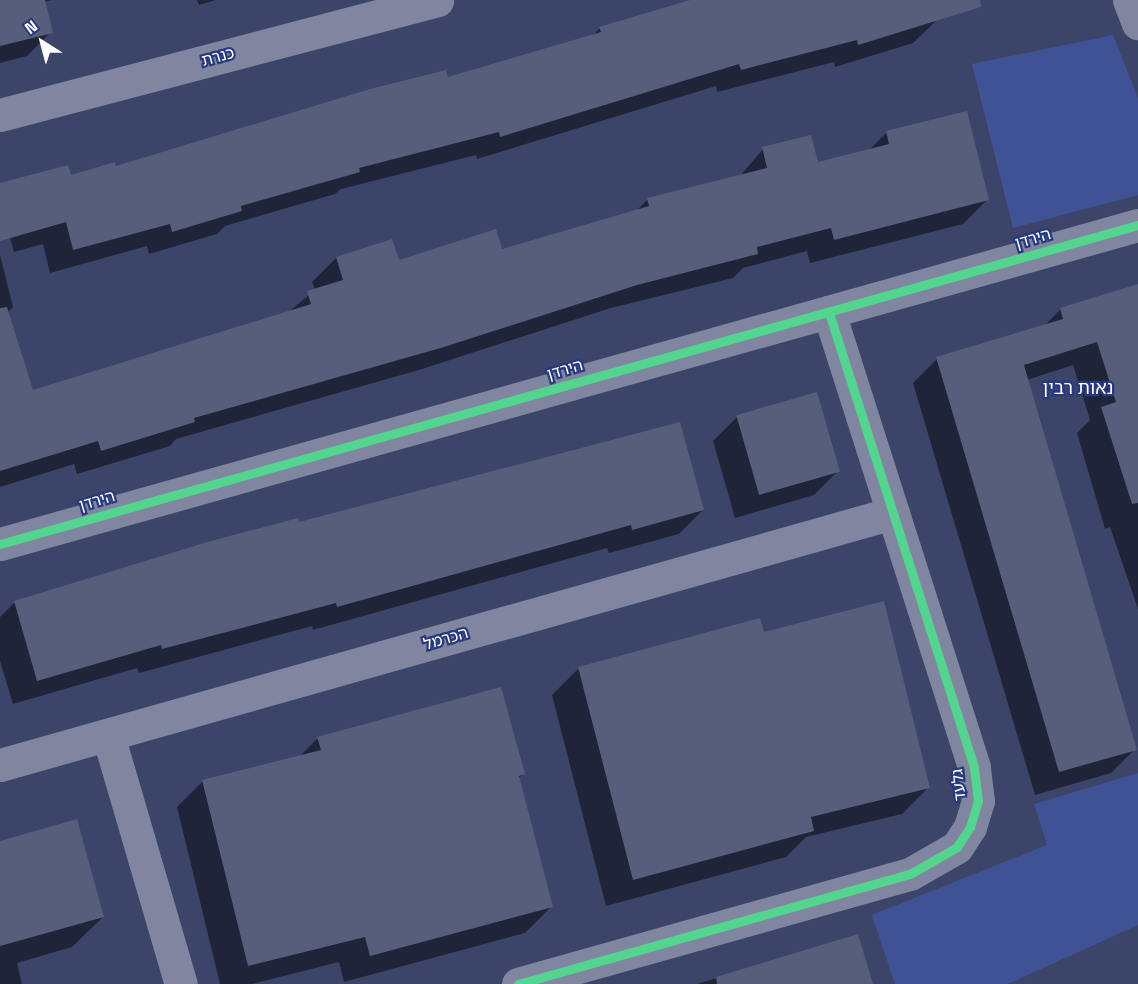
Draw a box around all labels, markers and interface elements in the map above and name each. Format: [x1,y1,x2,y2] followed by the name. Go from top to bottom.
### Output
[12,12,72,72] north arrow
[21,15,42,39] text: N
[199,43,237,71] street label: כנרת
[1013,225,1053,253] street label: הירדן
[545,356,585,384] street label: הירדן
[1043,377,1113,399] district label: נאות רבין
[77,487,117,515] street label: הירדן
[422,624,470,654] street label: הכרמל
[948,768,970,802] street label: גלעד

